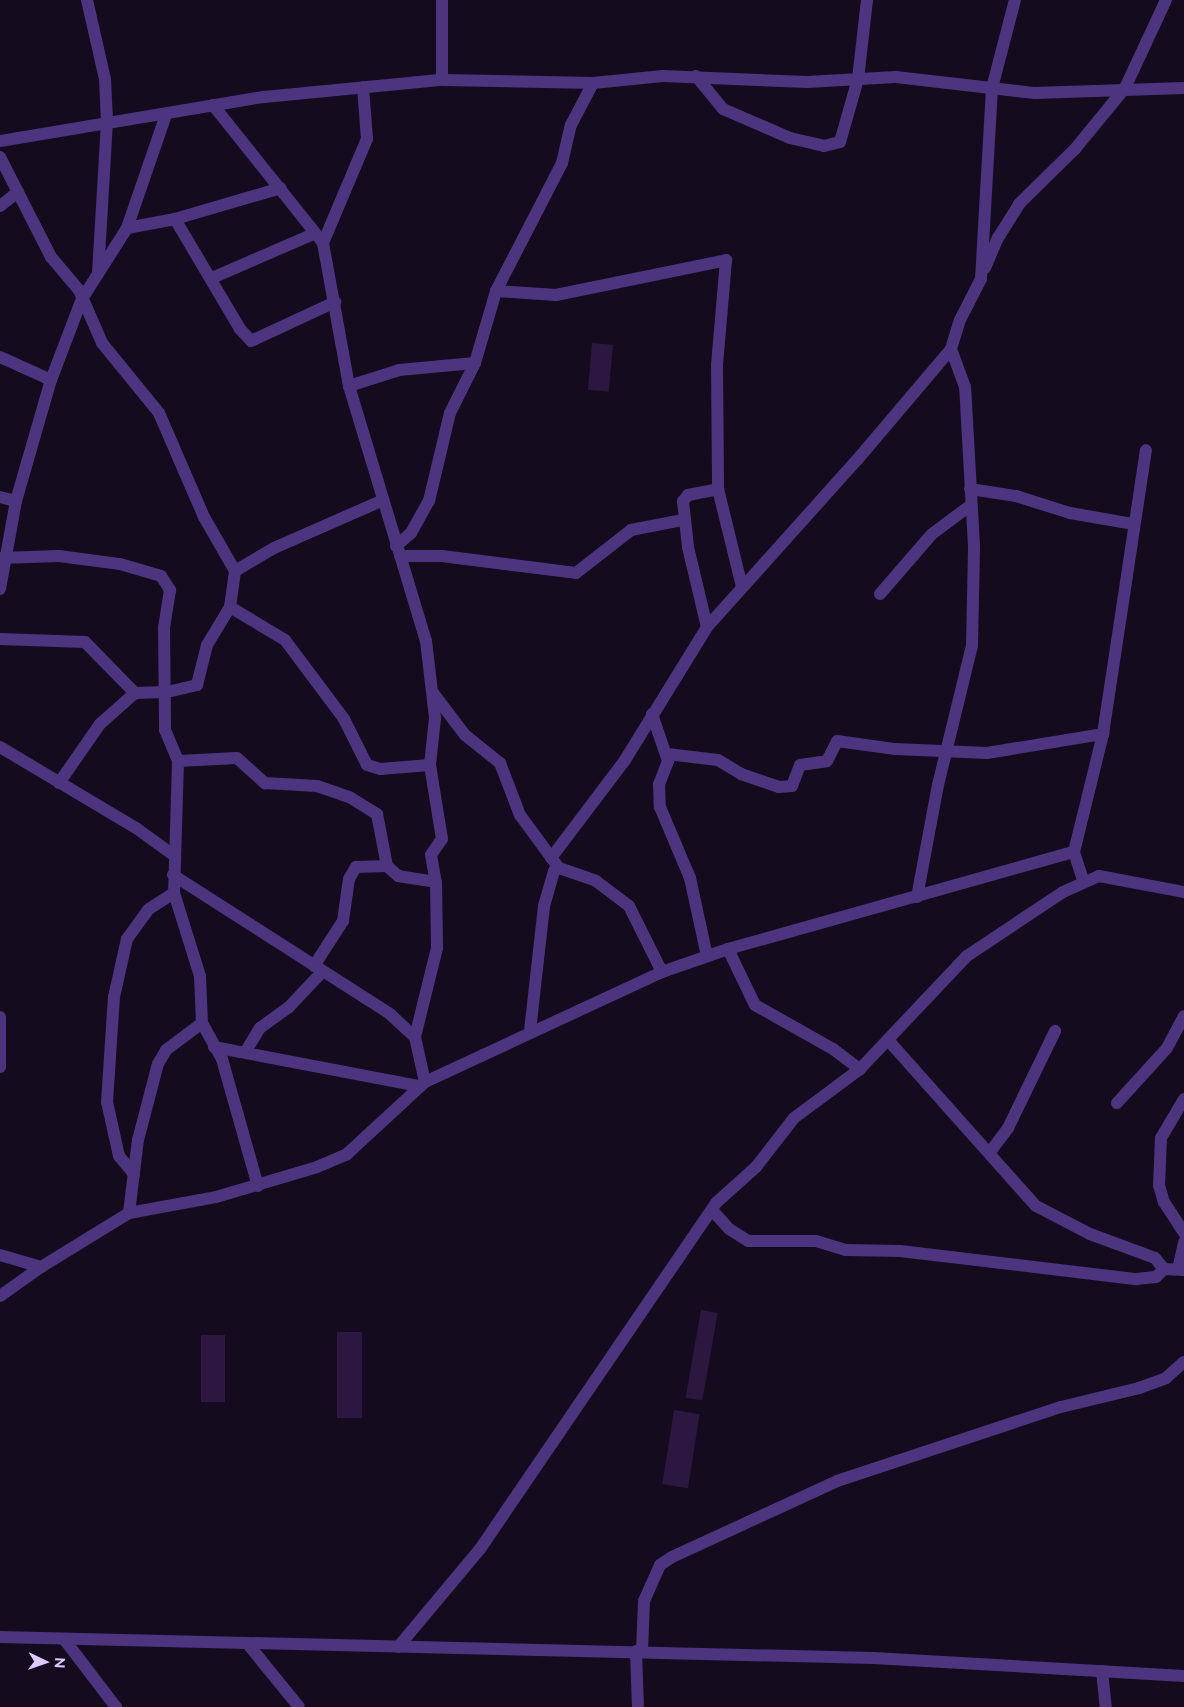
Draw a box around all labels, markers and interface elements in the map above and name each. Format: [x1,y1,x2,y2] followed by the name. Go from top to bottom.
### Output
[20,1637,70,1687] north arrow
[52,1657,68,1669] text: N

